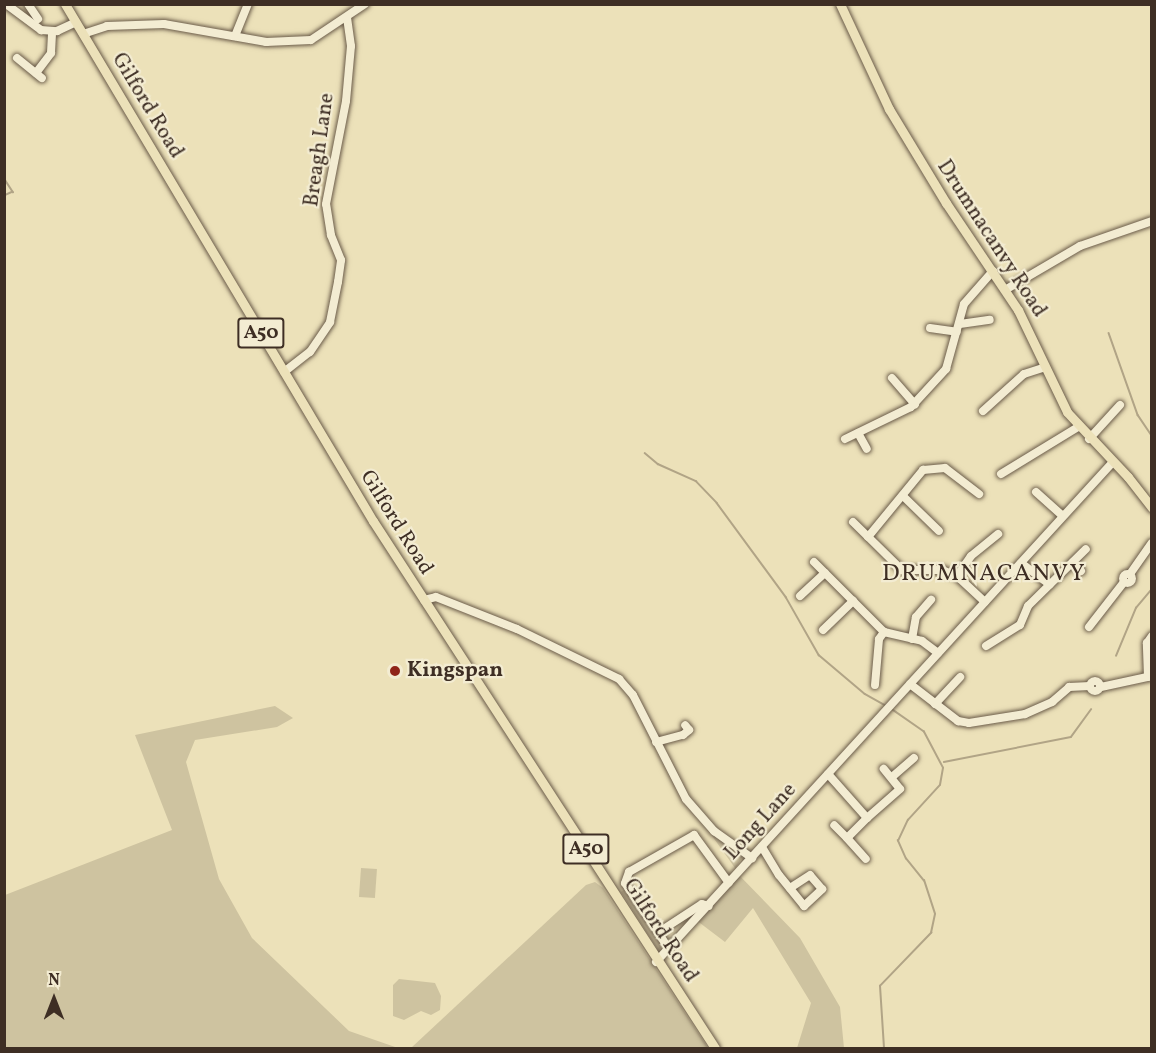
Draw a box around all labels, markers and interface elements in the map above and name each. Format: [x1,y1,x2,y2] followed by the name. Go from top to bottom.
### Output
[106,49,188,163] street label: Gilford Road
[300,92,340,208] street label: Breagh Lane
[931,155,1051,323] street label: Drumnacanvy Road
[237,316,285,350] road number: A50
[354,466,438,580] street label: Gilford Road
[882,561,1086,589] district label: DRUMNACANVY
[407,658,503,684] place label: Kingspan
[388,664,402,678] marker: Kingspan
[720,778,802,866] street label: Long Lane
[562,832,610,866] road number: A50
[617,874,703,988] street label: Gilford Road
[24,969,84,1029] north arrow
[48,970,60,992] text: N

